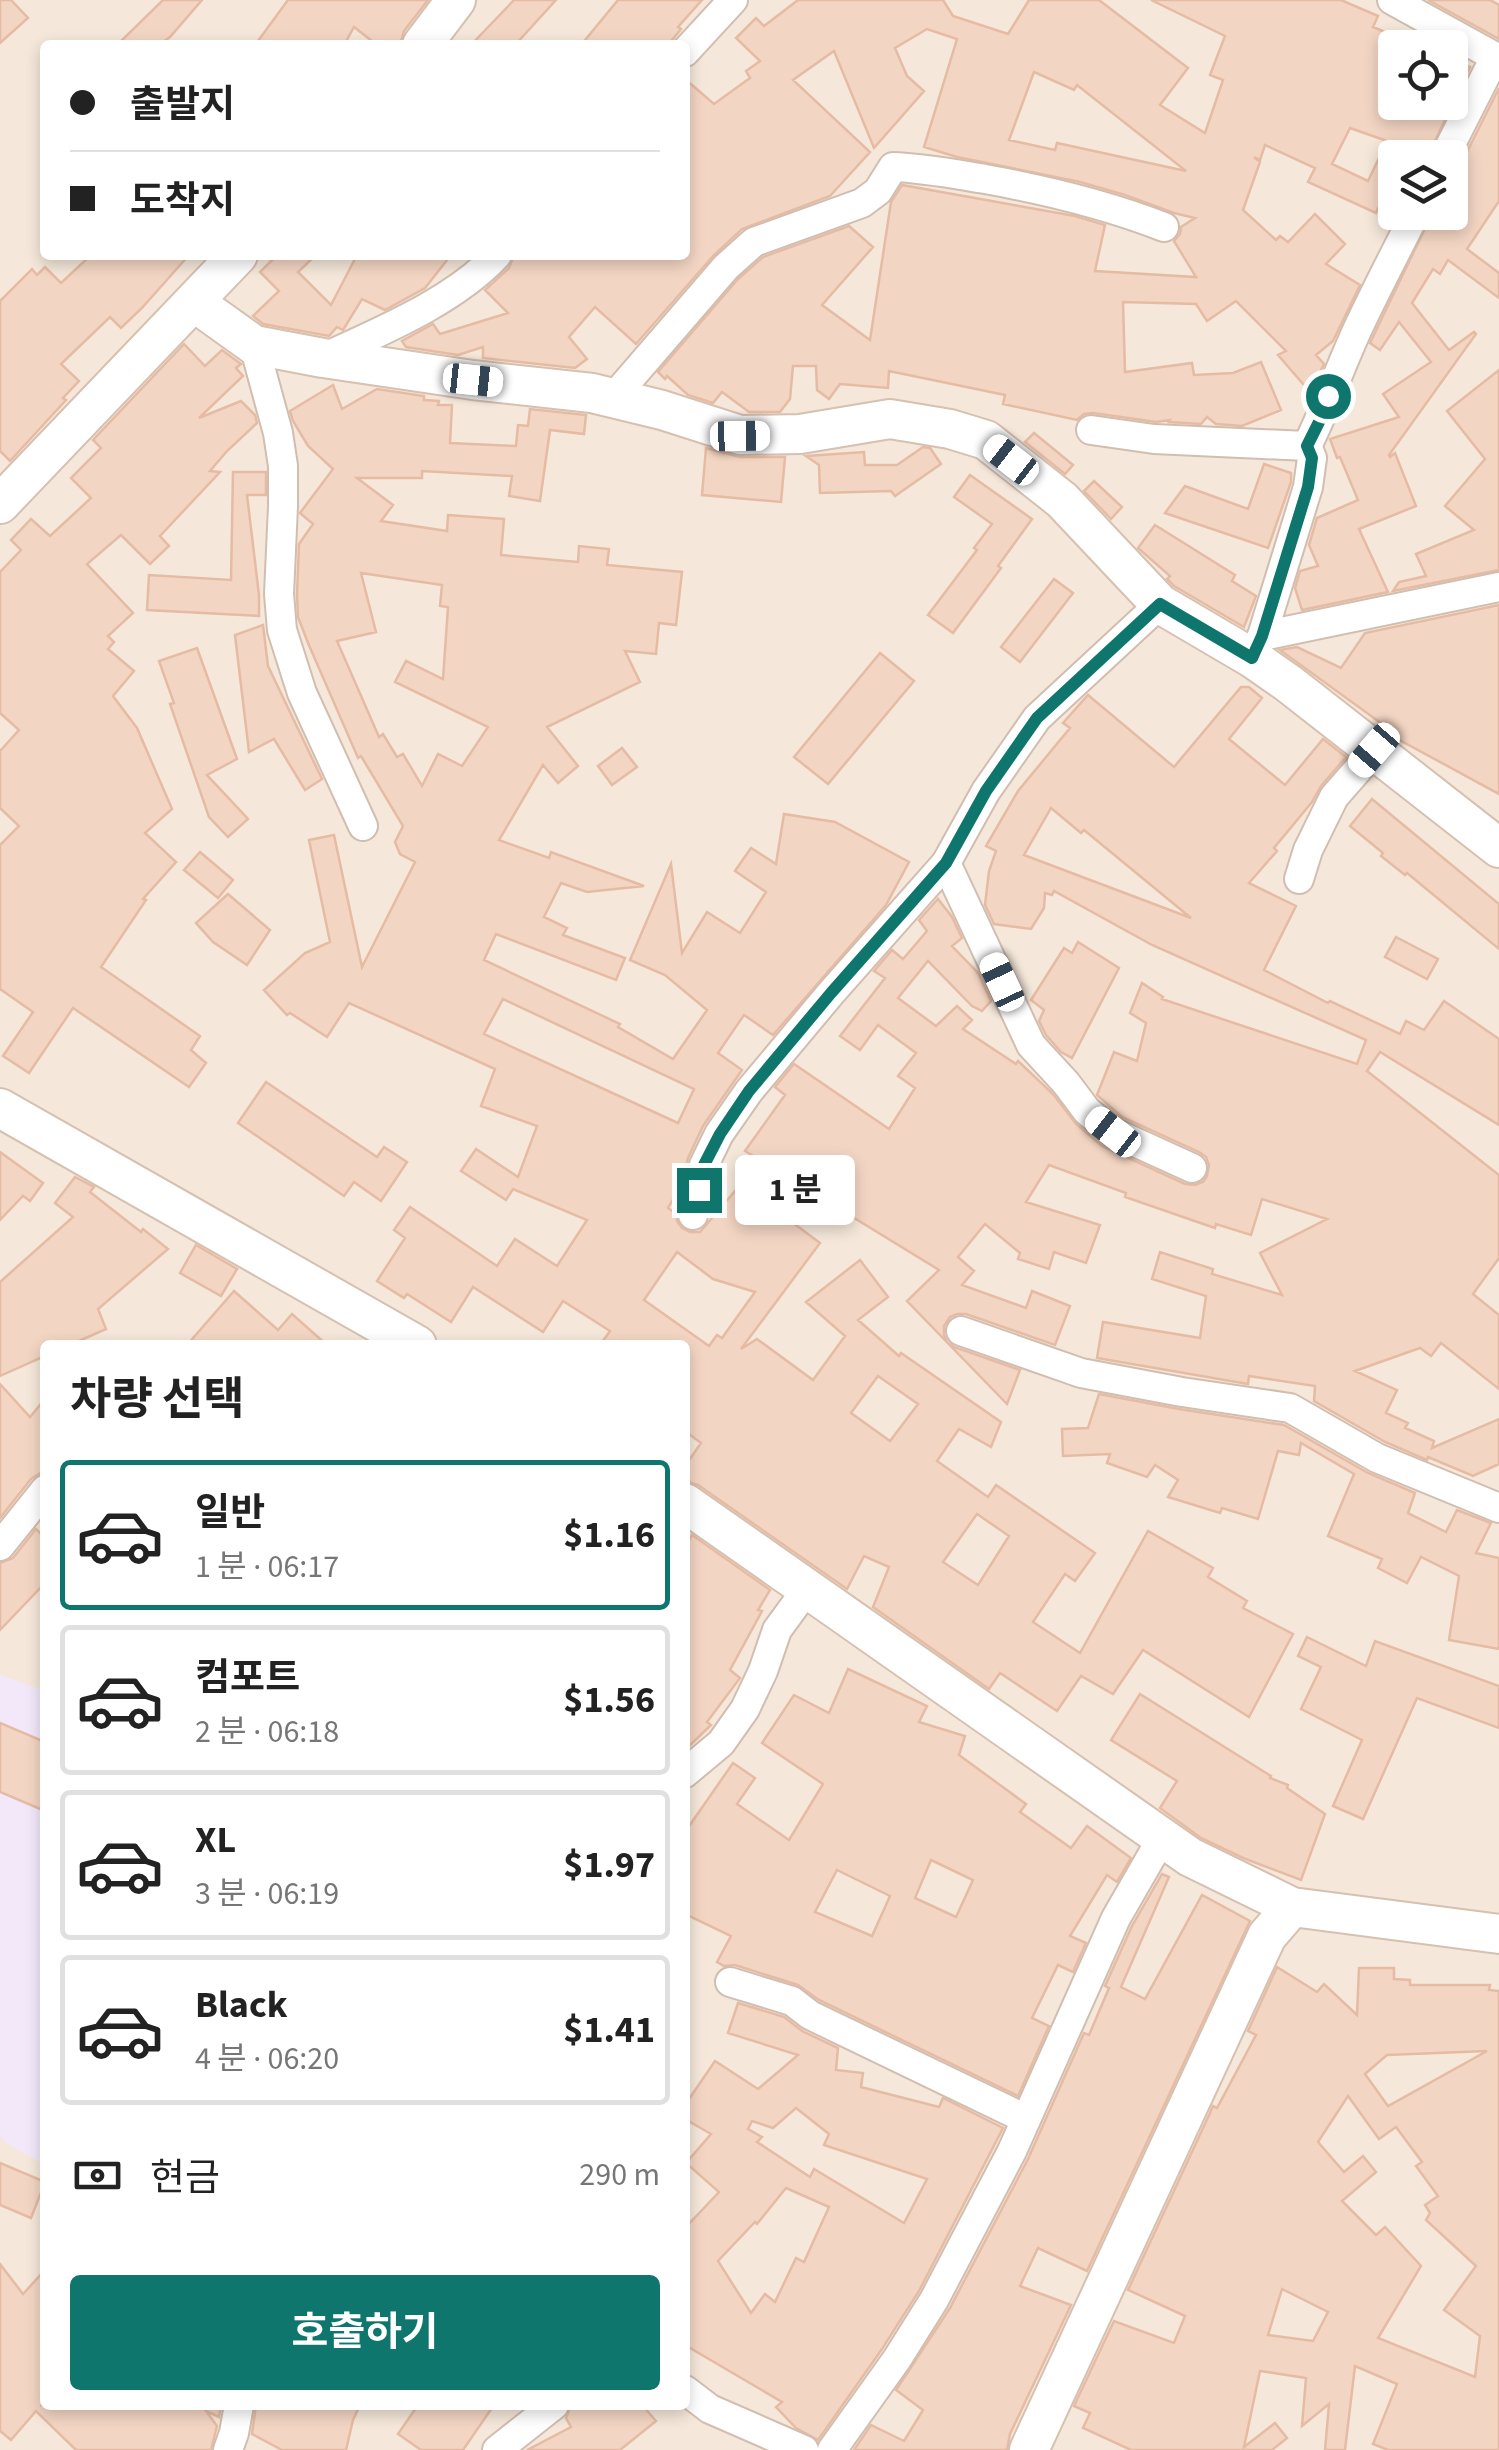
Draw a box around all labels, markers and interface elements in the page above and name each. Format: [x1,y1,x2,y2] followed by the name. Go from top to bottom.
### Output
[1378,30,1468,230] map controls
[1378,30,1468,120] button: locate
[130,78,235,132] text: 출발지
[1378,140,1468,230] button: layers
[130,174,235,228] text: 도착지
[442,362,504,398] car
[1306,374,1351,419] route start
[710,420,770,452] car
[978,430,1044,490] car
[1343,718,1405,782] car
[976,948,1028,1016] car
[1080,1102,1146,1162] car
[734,1155,854,1225] callout: 1 분
[769,1167,821,1213] text: 1 분
[677,1168,722,1213] route end
[70,1368,245,1432] text: 차량 선택
[195,1486,265,1540] text: 일반
[75,1490,165,1580] icon: car
[563,1508,655,1562] text: $1.16
[195,1544,339,1590] text: 1 분 · 06:17
[195,1651,300,1705] text: 컴포트
[75,1655,165,1745] icon: car
[563,1673,655,1727] text: $1.56
[195,1709,339,1755] text: 2 분 · 06:18
[195,1813,236,1867] text: XL
[75,1820,165,1910] icon: car
[563,1838,655,1892] text: $1.97
[195,1871,339,1917] text: 3 분 · 06:19
[195,1978,288,2032] text: Black
[75,1985,165,2075] icon: car
[563,2003,655,2057] text: $1.41
[195,2036,339,2082] text: 4 분 · 06:20
[70,2148,125,2203] icon: cash
[150,2151,220,2205] text: 현금
[579,2152,660,2198] text: 290 m
[70,2275,660,2390] button: 호출하기

